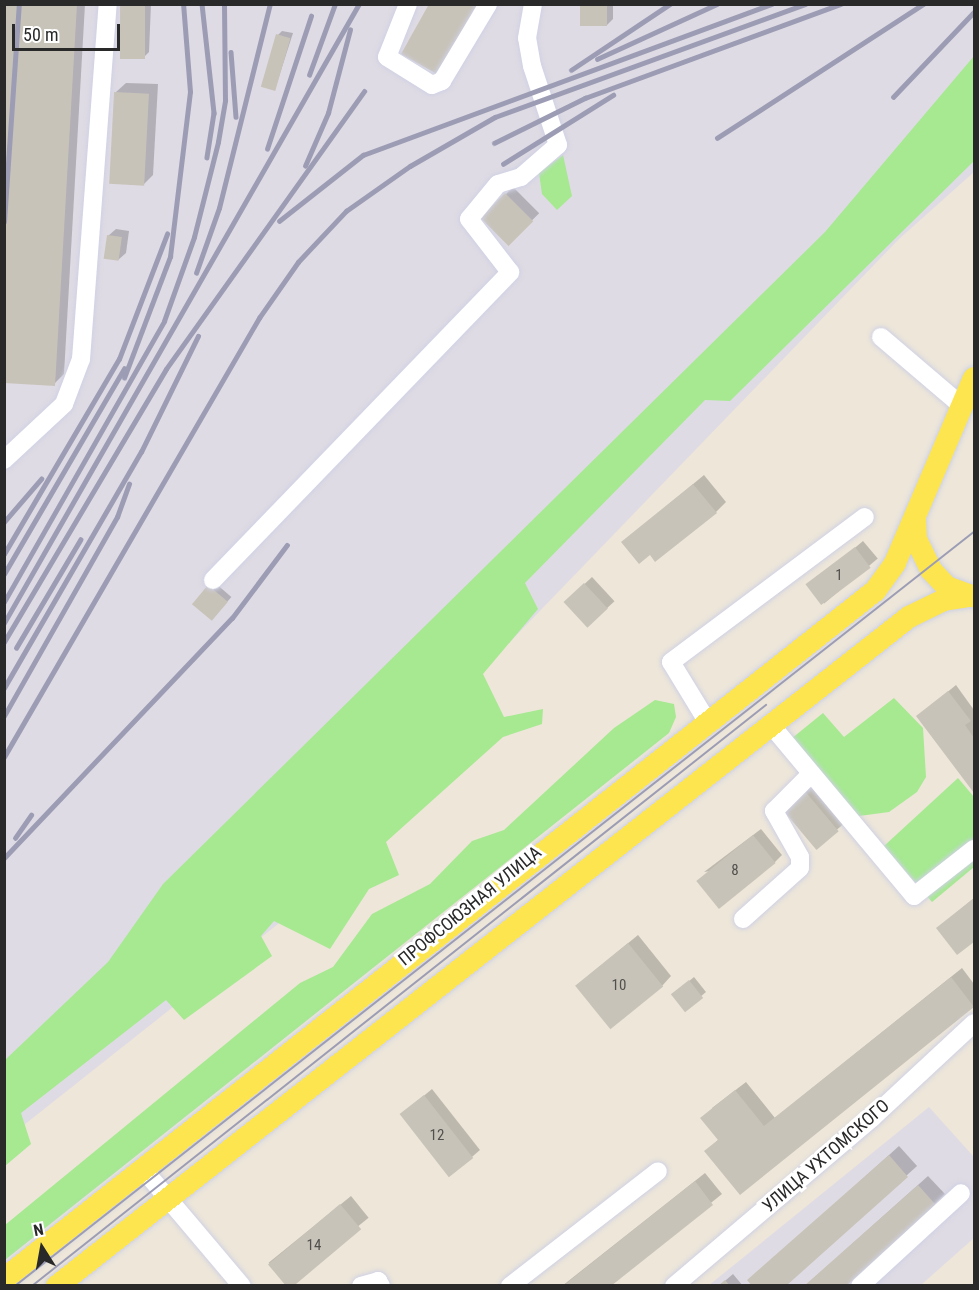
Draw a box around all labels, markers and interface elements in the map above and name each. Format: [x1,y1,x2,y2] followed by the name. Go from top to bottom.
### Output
[15,12,123,50] scale bar
[23,24,58,45] text: 50 m
[835,567,843,585] house number: 1
[394,842,546,970] street label: ПРОФСОЮЗНАЯ УЛИЦА
[731,862,739,880] house number: 8
[612,977,626,995] house number: 10
[758,1095,894,1217] street label: УЛИЦА УХТОМСКОГО
[430,1127,444,1145] house number: 12
[12,1218,72,1278] north arrow
[32,1220,45,1240] text: N
[307,1237,321,1255] house number: 14

